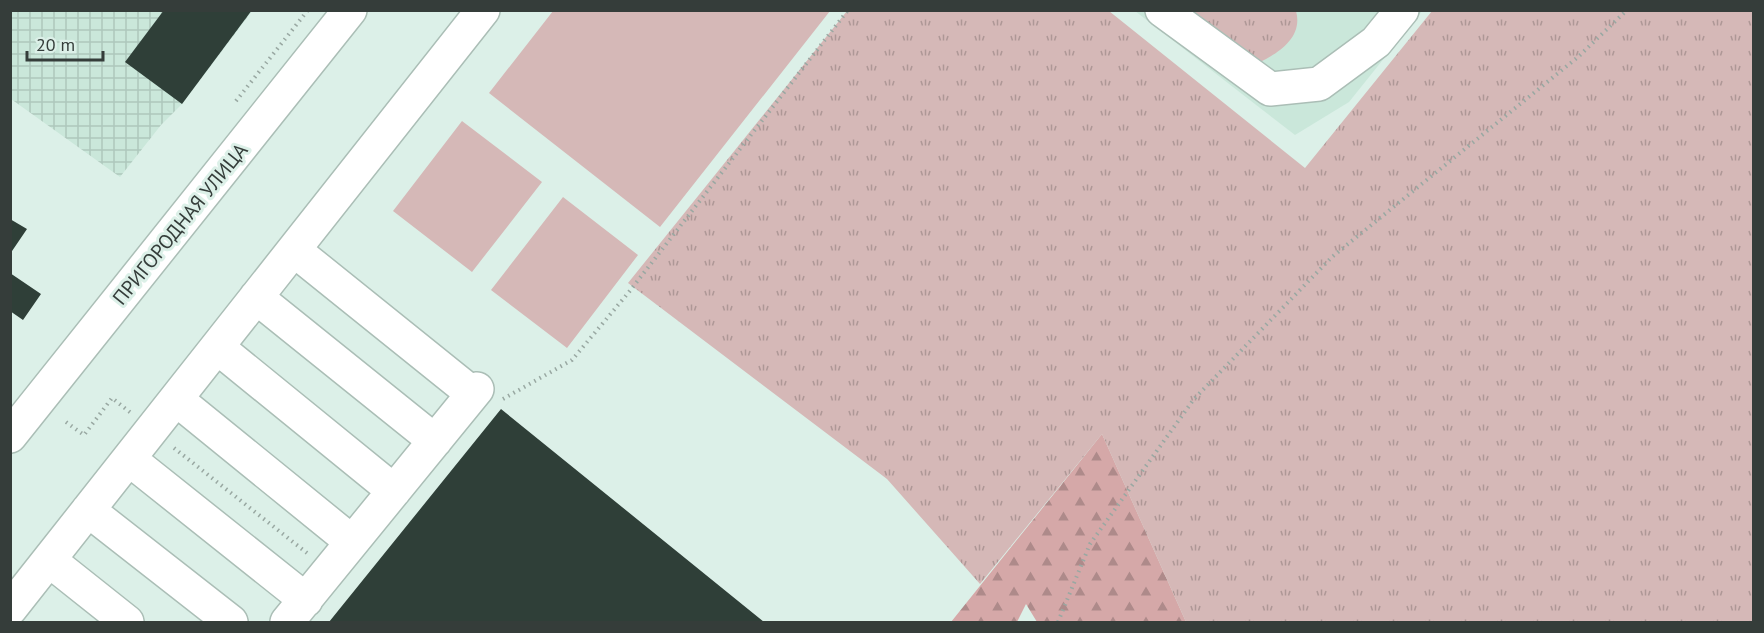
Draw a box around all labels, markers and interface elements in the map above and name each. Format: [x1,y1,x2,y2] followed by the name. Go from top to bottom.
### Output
[27,24,104,62] scale bar
[36,33,75,56] text: 20 m
[107,138,253,310] street label: ПРИГОРОДНАЯ УЛИЦА

